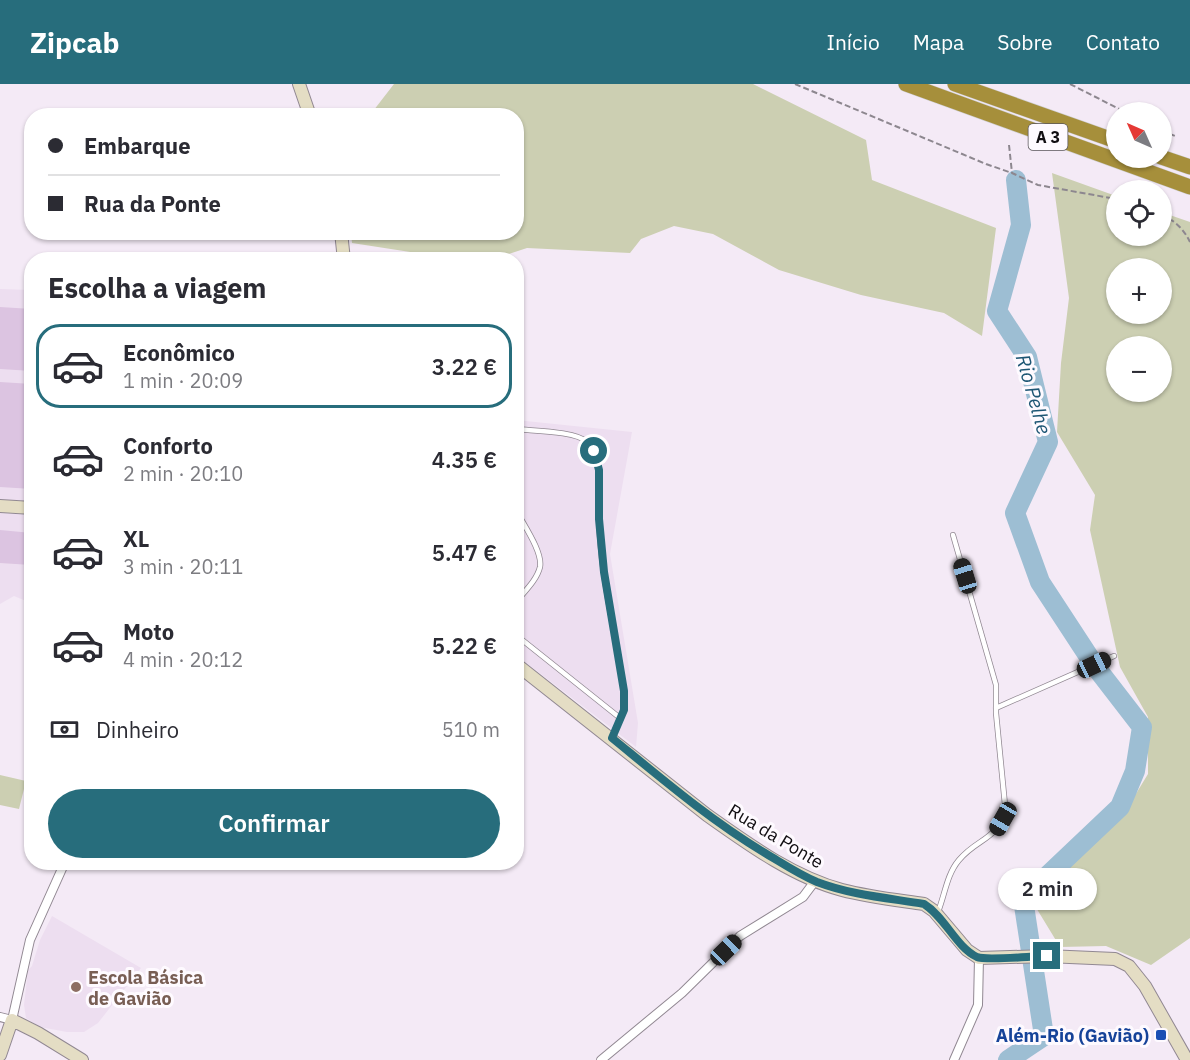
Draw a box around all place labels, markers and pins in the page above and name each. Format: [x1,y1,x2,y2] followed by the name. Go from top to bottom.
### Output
[88,966,203,1010] place label: Escola Básica de Gavião
[69,980,83,994] marker: Escola Básica de Gavião
[996,1024,1149,1047] place label: Além-Rio (Gavião)
[1154,1028,1168,1042] marker: Além-Rio (Gavião)

